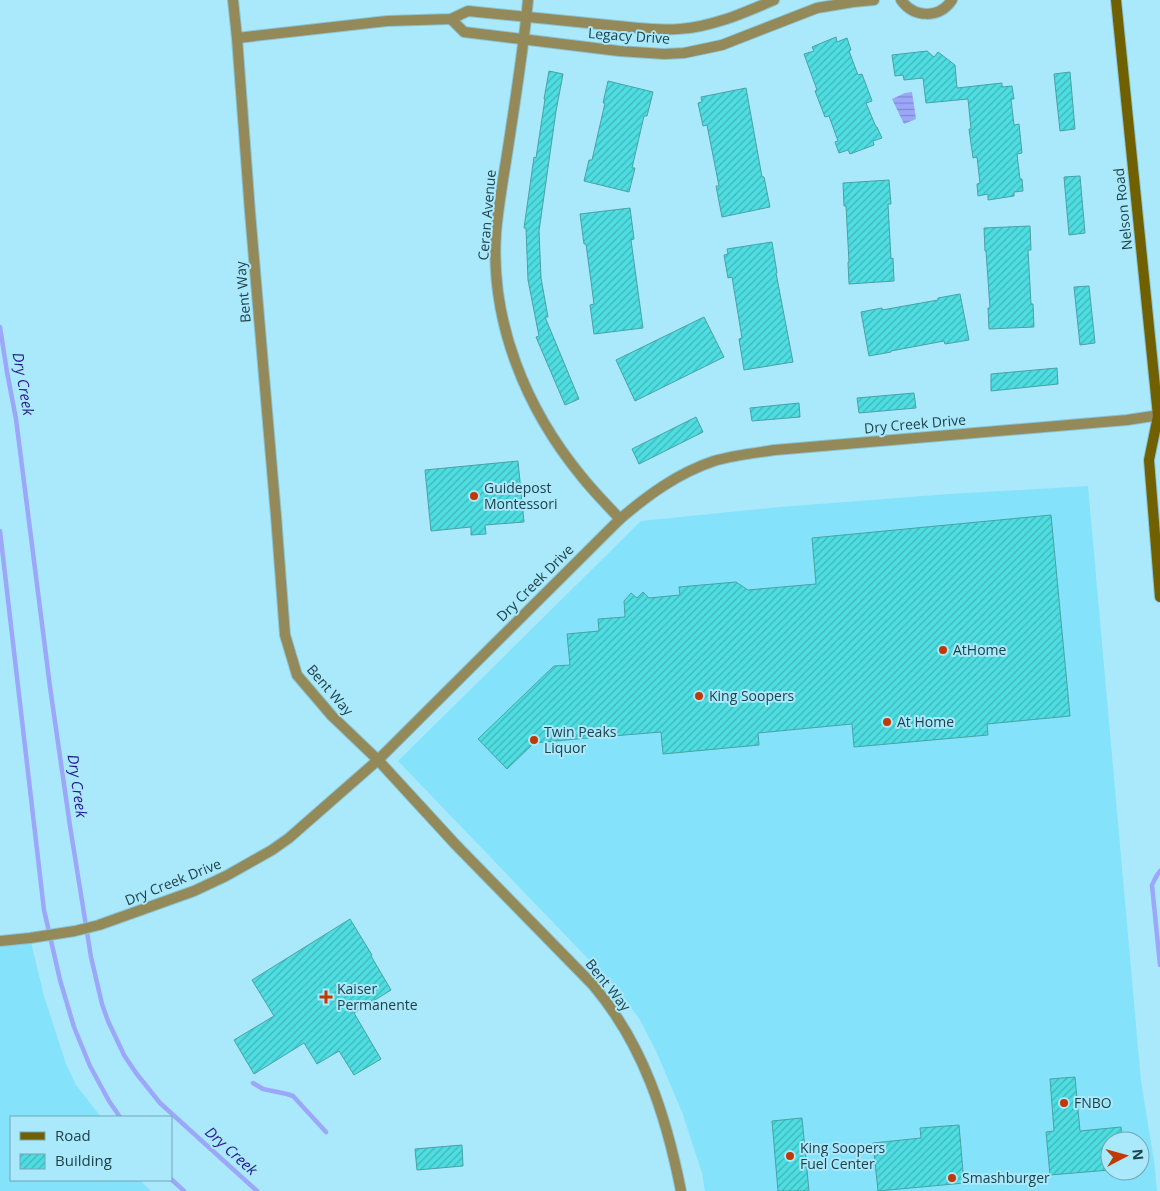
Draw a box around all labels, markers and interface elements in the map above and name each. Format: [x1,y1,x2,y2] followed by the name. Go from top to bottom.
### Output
[587,23,671,48] street label: Legacy Drive
[1109,167,1136,251] street label: Nelson Road
[473,169,500,261] street label: Ceran Avenue
[230,259,255,324] street label: Bent Way
[9,351,39,418] water label: Dry Creek
[863,410,967,437] street label: Dry Creek Drive
[484,478,557,513] place label: Guidepost Montessori
[468,490,480,502] marker: Guidepost Montessori
[492,540,578,625] street label: Dry Creek Drive
[953,640,1007,659] place label: AtHome
[937,644,949,656] marker: AtHome
[303,660,358,720] street label: Bent Way
[709,686,795,705] place label: King Soopers
[693,690,705,702] marker: King Soopers
[897,712,954,731] place label: At Home
[881,716,893,728] marker: At Home
[544,722,617,757] place label: Twin Peaks Liquor
[528,734,540,746] marker: Twin Peaks Liquor
[64,753,92,819] water label: Dry Creek
[122,854,224,909] street label: Dry Creek Drive
[582,955,636,1015] street label: Bent Way
[337,979,418,1014] place label: Kaiser Permanente
[319,990,333,1004] marker: Kaiser Permanente
[1074,1093,1112,1112] place label: FNBO
[1058,1097,1070,1109] marker: FNBO
[10,1116,172,1181] legend
[201,1121,263,1179] water label: Dry Creek
[55,1125,91,1145] text: Road
[1100,1131,1150,1181] north arrow
[800,1138,886,1173] place label: King Soopers Fuel Center
[1128,1148,1148,1161] text: N
[55,1150,112,1170] text: Building
[784,1150,796,1162] marker: King Soopers Fuel Center
[962,1168,1050,1187] place label: Smashburger
[946,1172,958,1184] marker: Smashburger

